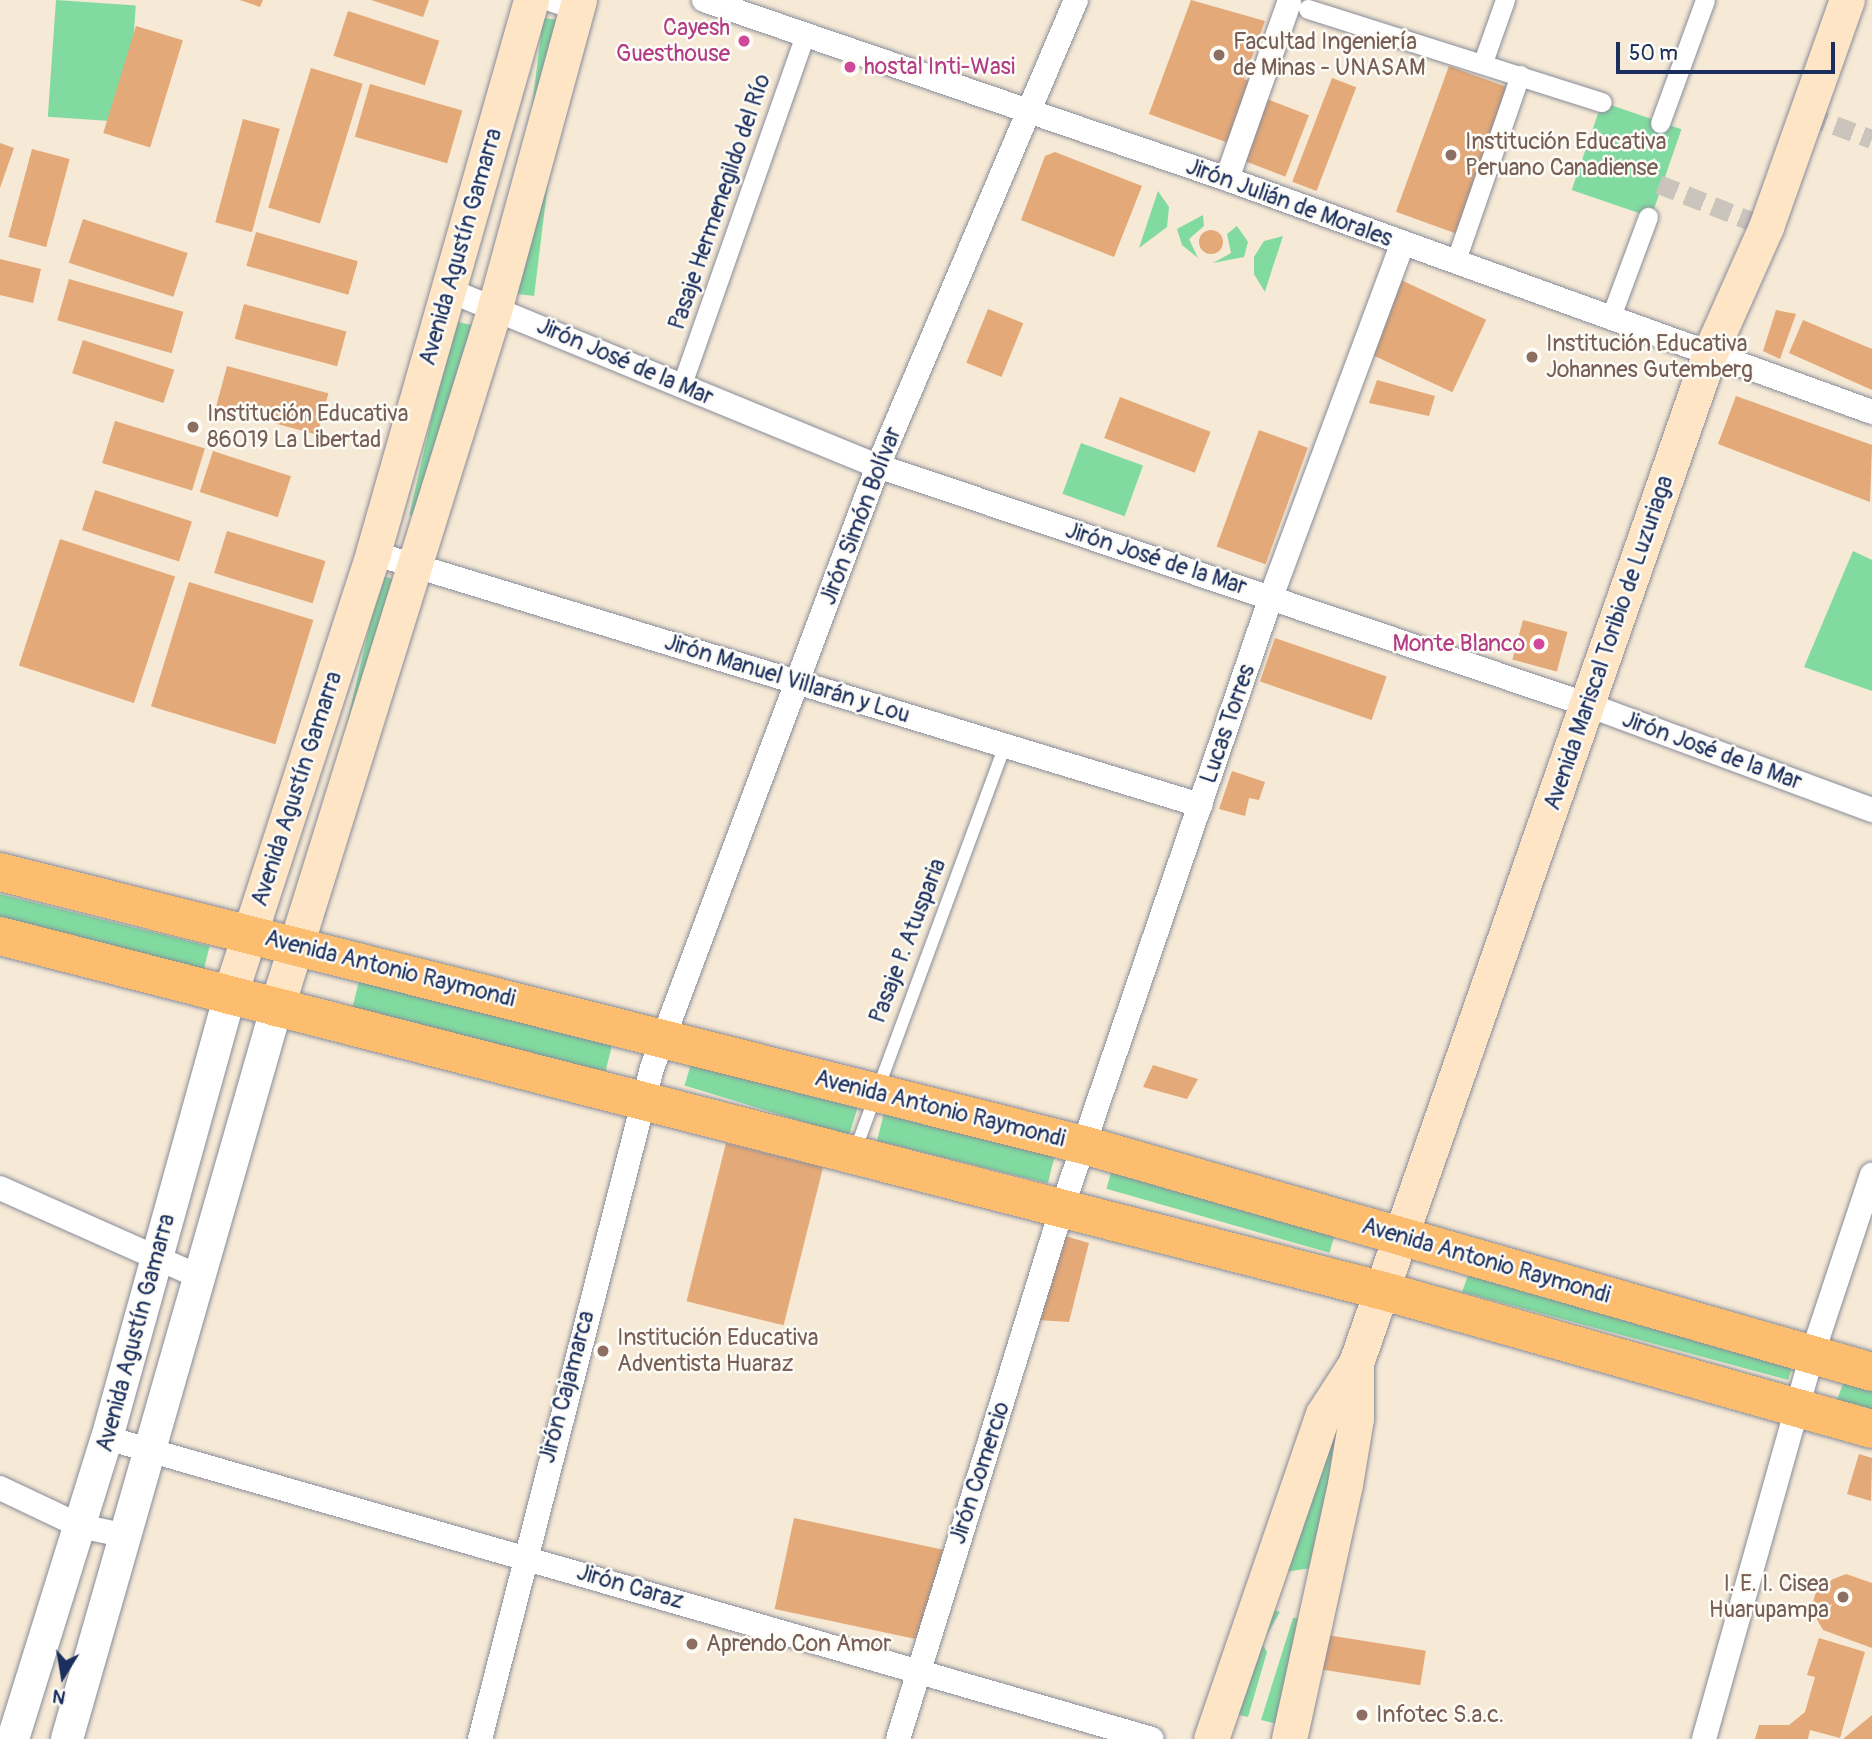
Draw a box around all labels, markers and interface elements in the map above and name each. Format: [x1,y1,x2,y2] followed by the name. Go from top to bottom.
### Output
[616,14,730,68] place label: Cayesh Guesthouse
[1233,28,1426,82] place label: Facultad Ingeniería de Minas - UNASAM
[1620,28,1839,72] scale bar
[736,33,752,49] marker: Cayesh Guesthouse
[1629,40,1678,67] text: 50 m
[1211,47,1227,63] marker: Facultad Ingeniería de Minas - UNASAM
[864,53,1015,81] place label: hostal Inti-Wasi
[842,59,858,75] marker: hostal Inti-Wasi
[663,71,777,333] street label: Pasaje Hermenegildo del Río
[414,125,508,369] street label: Avenida Agustín Gamarra
[1465,128,1666,182] place label: Institución Educativa Peruano Canadiense
[1443,147,1459,163] marker: Institución Educativa Peruano Canadiense
[1182,153,1396,253] street label: Jirón Julián de Morales
[533,312,717,412] street label: Jirón José de la Mar
[1546,330,1753,384] place label: Institución Educativa Johannes Gutemberg
[1524,349,1540,365] marker: Institución Educativa Johannes Gutemberg
[207,400,408,454] place label: Institución Educativa 86019 La Libertad
[185,419,201,435] marker: Institución Educativa 86019 La Libertad
[814,423,908,609] street label: Jirón Simón Bolívar
[1539,472,1679,814] street label: Avenida Mariscal Toribio de Luzuriaga
[1062,517,1250,601] street label: Jirón José de la Mar
[661,629,913,729] street label: Jirón Manuel Villarán y Lou
[1392,630,1525,658] place label: Monte Blanco
[1531,636,1547,652] marker: Monte Blanco
[1195,661,1261,787] street label: Lucas Torres
[246,668,348,910] street label: Avenida Agustín Gamarra
[1618,706,1806,796] street label: Jirón José de la Mar
[864,855,952,1027] street label: Pasaje P. Atusparia
[262,925,518,1013] street label: Avenida Antonio Raymondi
[812,1065,1068,1153] street label: Avenida Antonio Raymondi
[91,1211,181,1455] street label: Avenida Agustín Gamarra
[1359,1212,1613,1310] street label: Avenida Antonio Raymondi
[533,1308,601,1466] street label: Jirón Cajamarca
[617,1324,818,1378] place label: Institución Educativa Adventista Huaraz
[595,1343,611,1359] marker: Institución Educativa Adventista Huaraz
[944,1398,1016,1548] street label: Jirón Comercio
[573,1559,687,1615] street label: Jirón Caraz
[1709,1570,1829,1624] place label: I. E. I. Cisea Huarupampa
[1835,1589,1851,1605] marker: I. E. I. Cisea Huarupampa
[706,1630,891,1658] place label: Aprendo Con Amor
[684,1636,700,1652] marker: Aprendo Con Amor
[28,1641,98,1711] north arrow
[50,1684,68,1710] text: N
[1376,1701,1504,1729] place label: Infotec S.a.c.
[1354,1707,1370,1723] marker: Infotec S.a.c.

